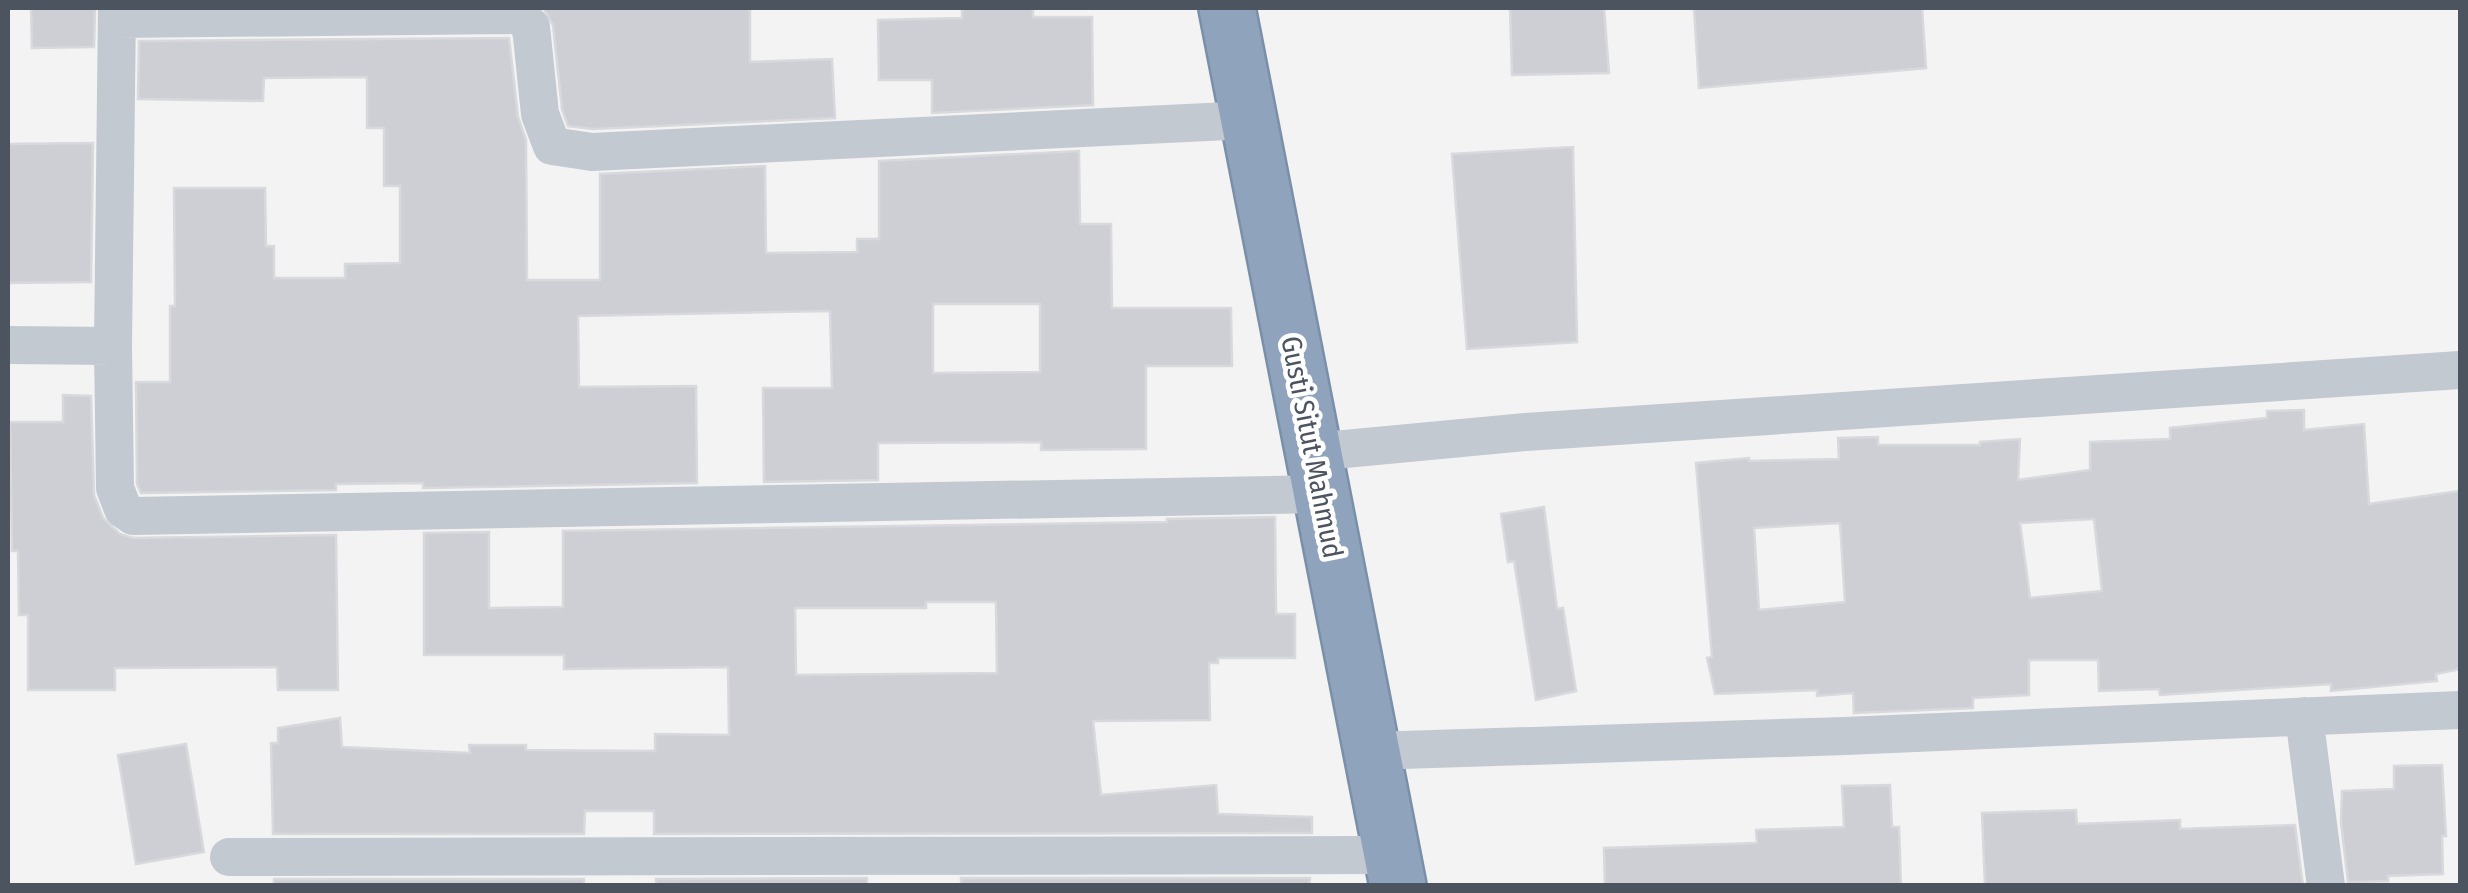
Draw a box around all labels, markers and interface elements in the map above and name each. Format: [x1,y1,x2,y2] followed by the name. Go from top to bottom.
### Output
[1274,333,1350,561] street label: Gusti Situt Mahmud

